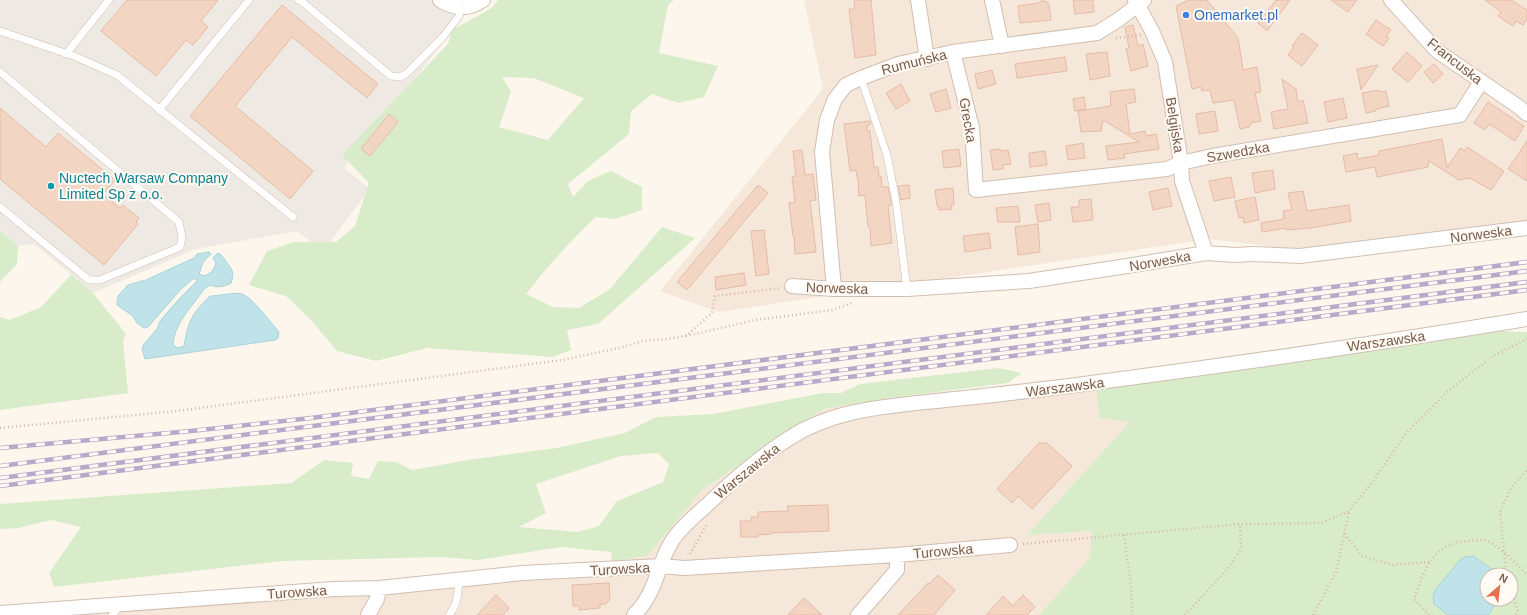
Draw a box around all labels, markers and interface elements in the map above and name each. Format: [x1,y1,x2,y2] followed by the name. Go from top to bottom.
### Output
[1194,7,1278,23] place label: Onemarket.pl
[1181,10,1191,20] marker: Onemarket.pl
[1424,35,1486,88] street label: Francuska
[880,46,949,78] street label: Rumuńska
[956,96,980,144] street label: Grecka
[1163,96,1187,154] street label: Belgijska
[1205,139,1271,165] street label: Szwedzka
[59,170,228,202] place label: Nuctech Warsaw Company Limited Sp z o.o.
[46,181,56,191] marker: Nuctech Warsaw Company Limited Sp z o.o.
[1449,222,1513,246] street label: Norweska
[1128,248,1192,274] street label: Norweska
[806,279,869,297] street label: Norweska
[1346,328,1426,354] street label: Warszawska
[1025,374,1105,400] street label: Warszawska
[711,440,783,502] street label: Warszawska
[912,540,974,562] street label: Turowska
[590,559,651,579] street label: Turowska
[1479,567,1519,607] north arrow
[1497,571,1510,585] text: N
[266,582,328,602] street label: Turowska

